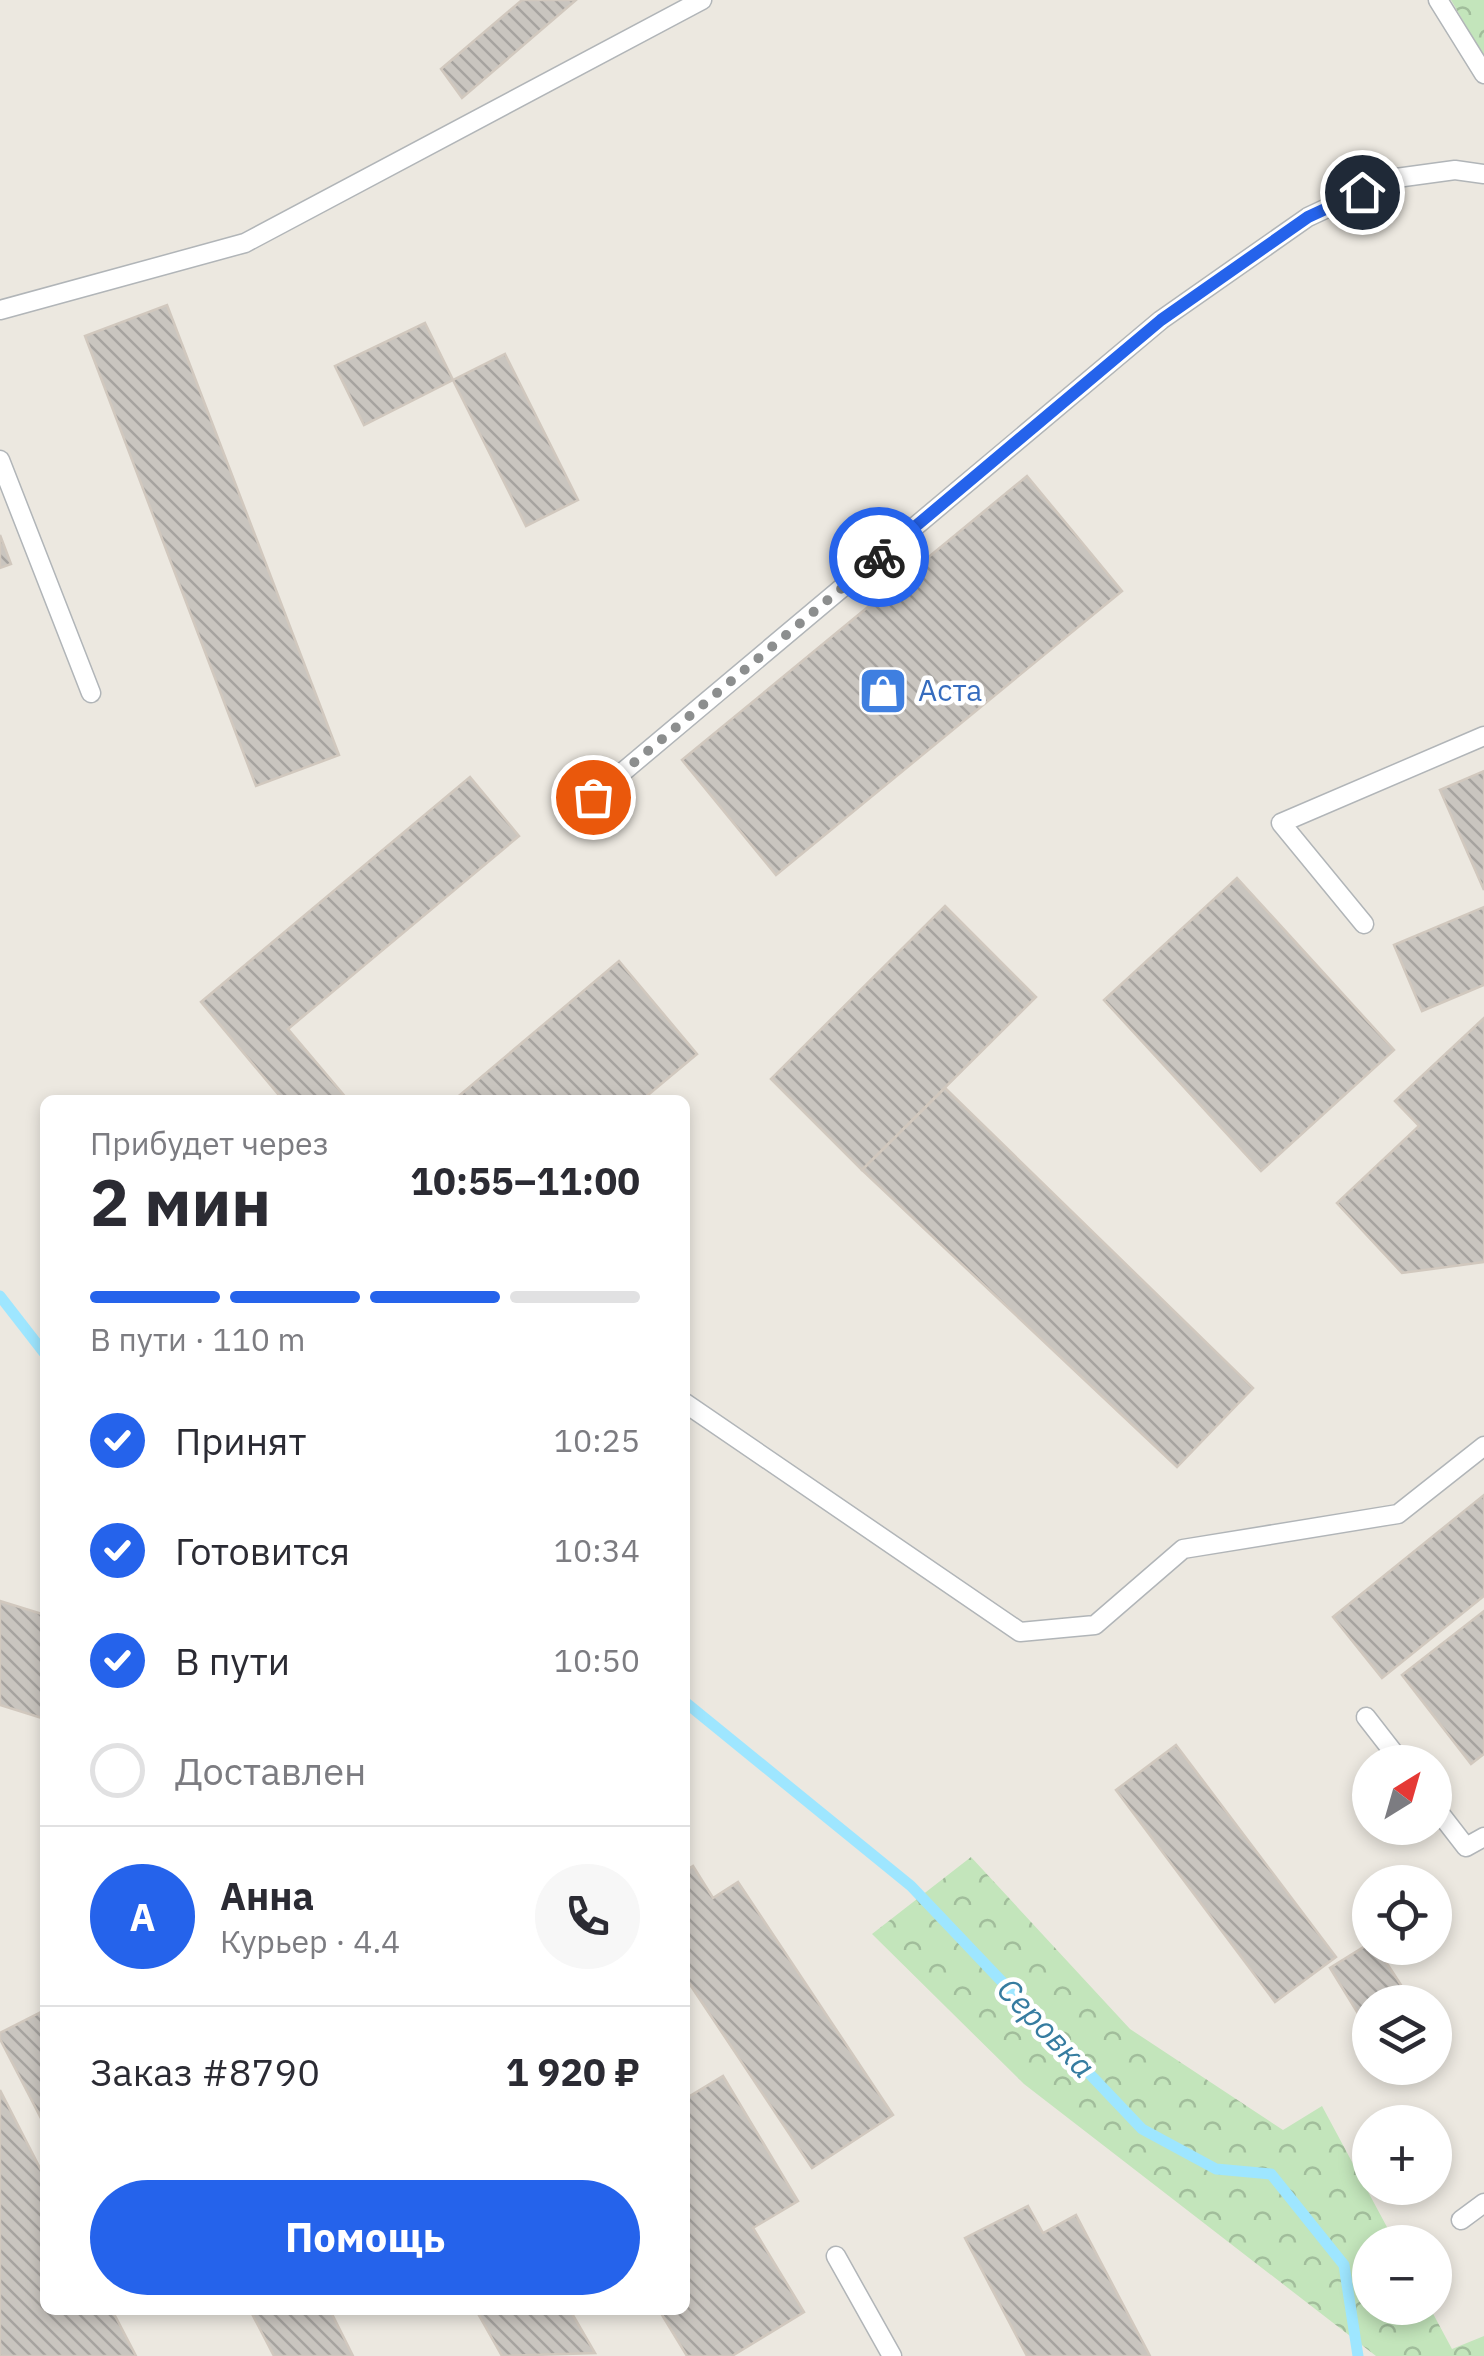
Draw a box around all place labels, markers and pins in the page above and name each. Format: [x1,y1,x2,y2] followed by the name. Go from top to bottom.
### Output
[1320,150,1405,235] pin
[857,665,909,717] shop icon: Аста
[918,670,982,709] place label: Аста
[551,755,636,840] pin

